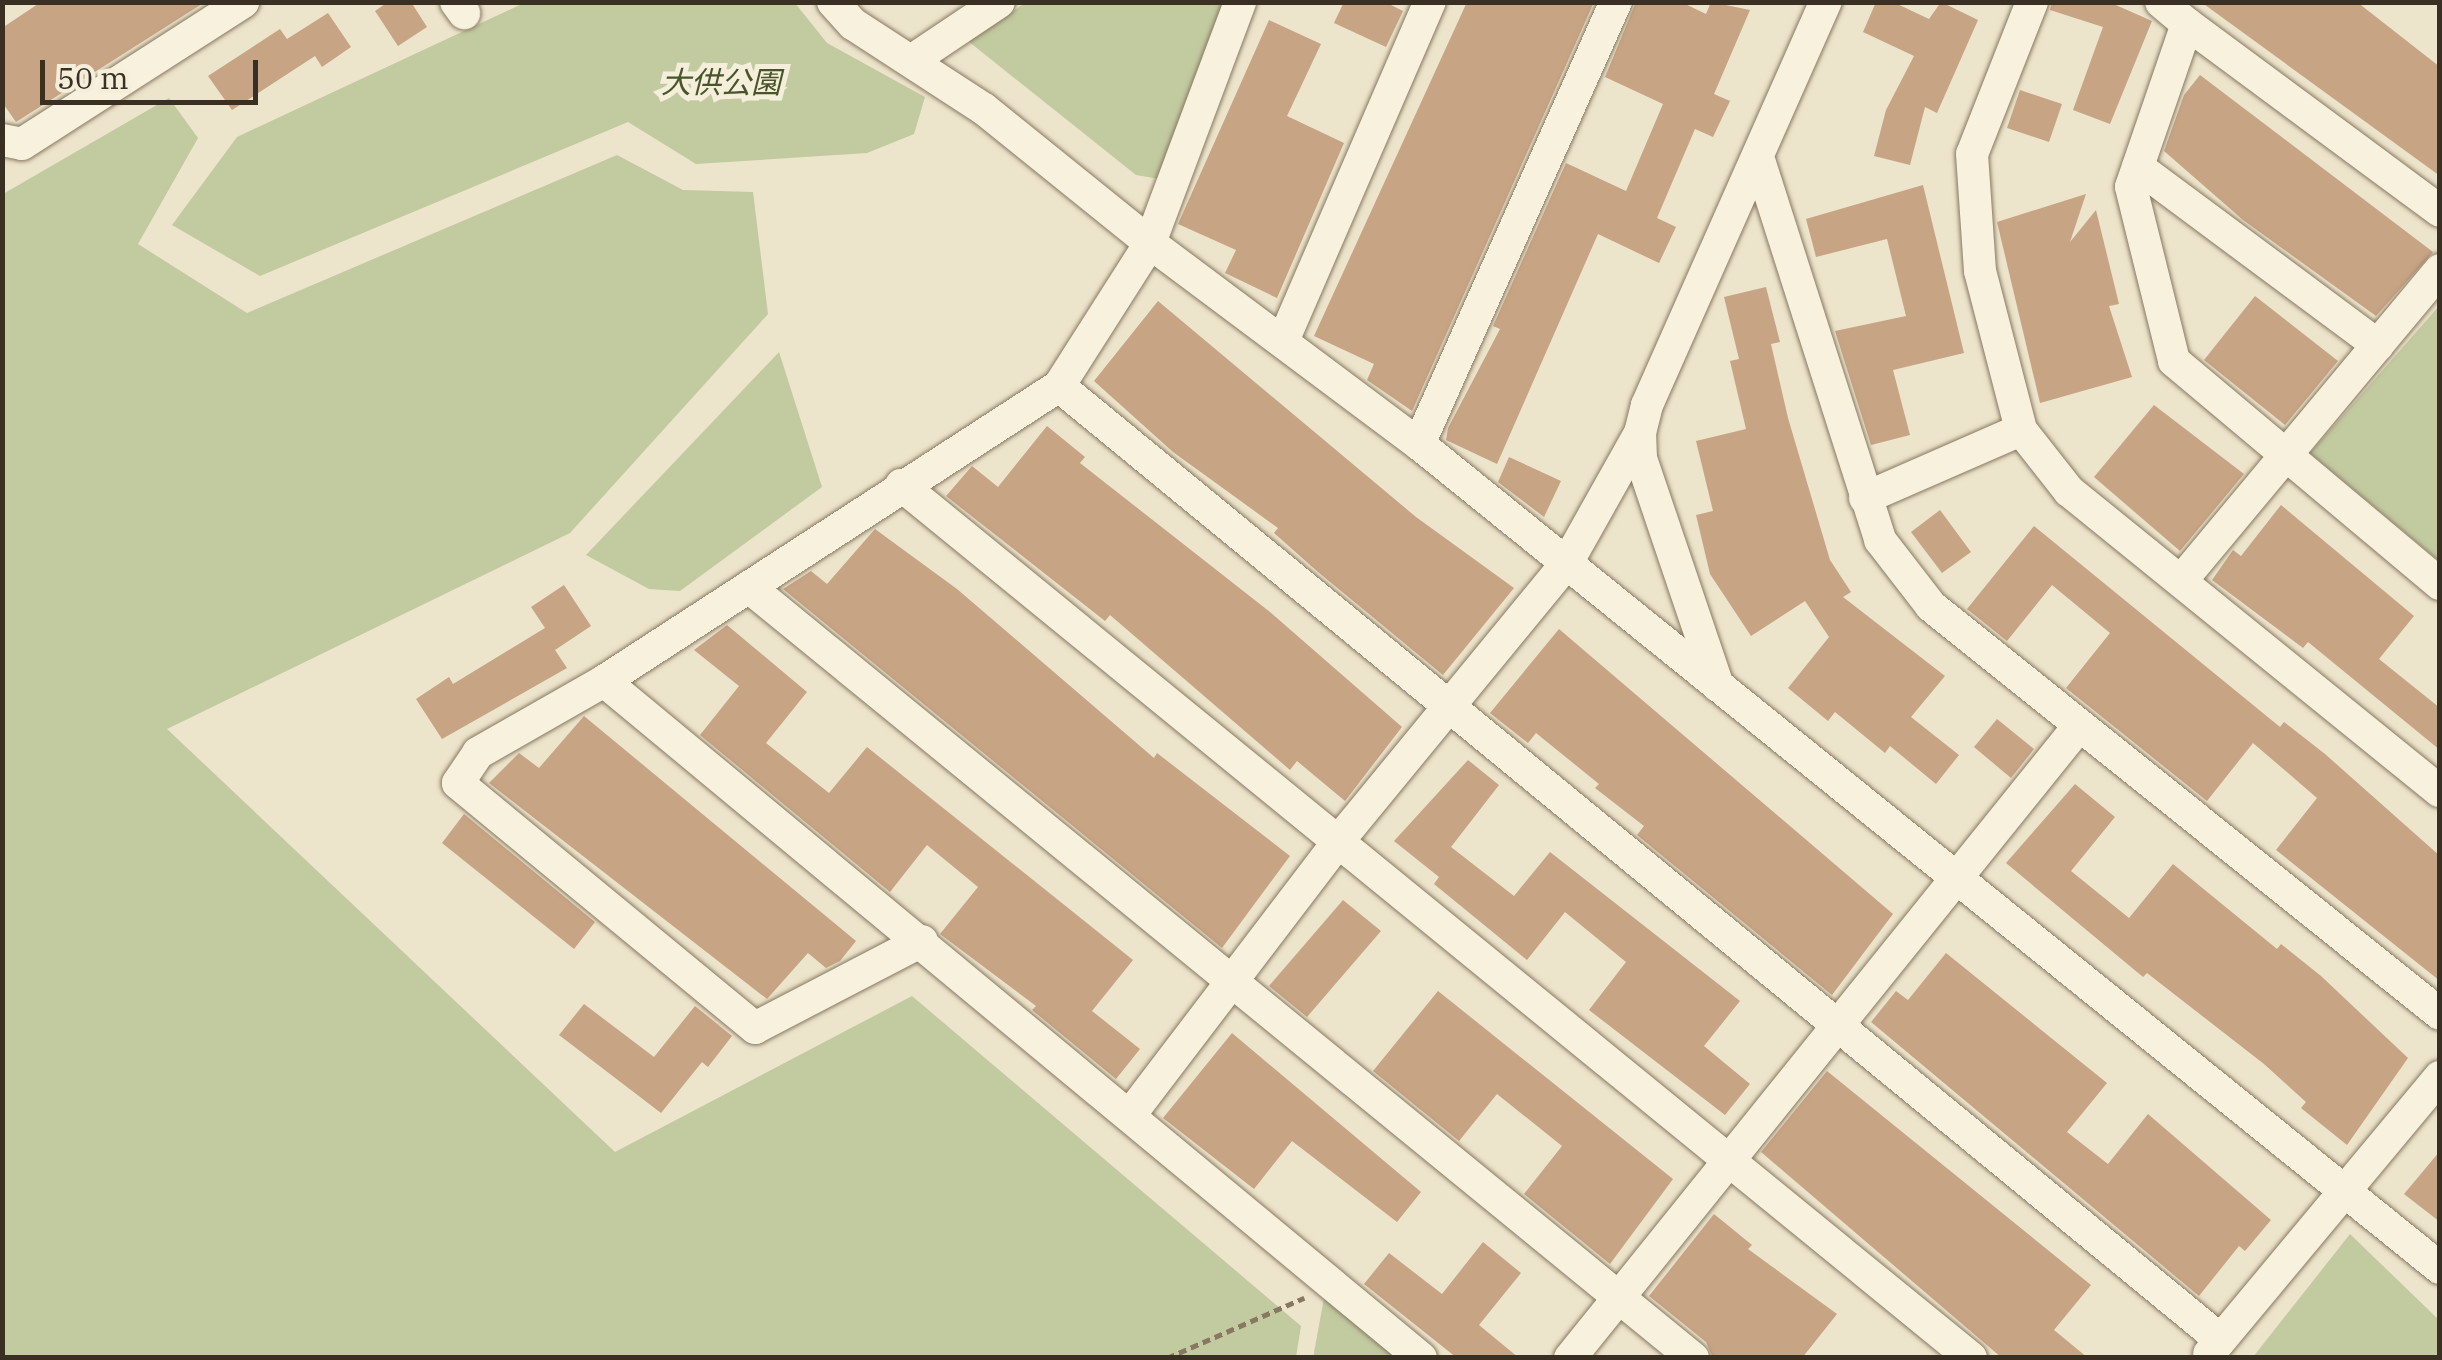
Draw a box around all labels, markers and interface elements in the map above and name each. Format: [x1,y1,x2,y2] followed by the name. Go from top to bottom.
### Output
[45,40,262,102] scale bar
[57,58,129,97] text: 50 m
[661,64,781,100] park label: 大供公園

